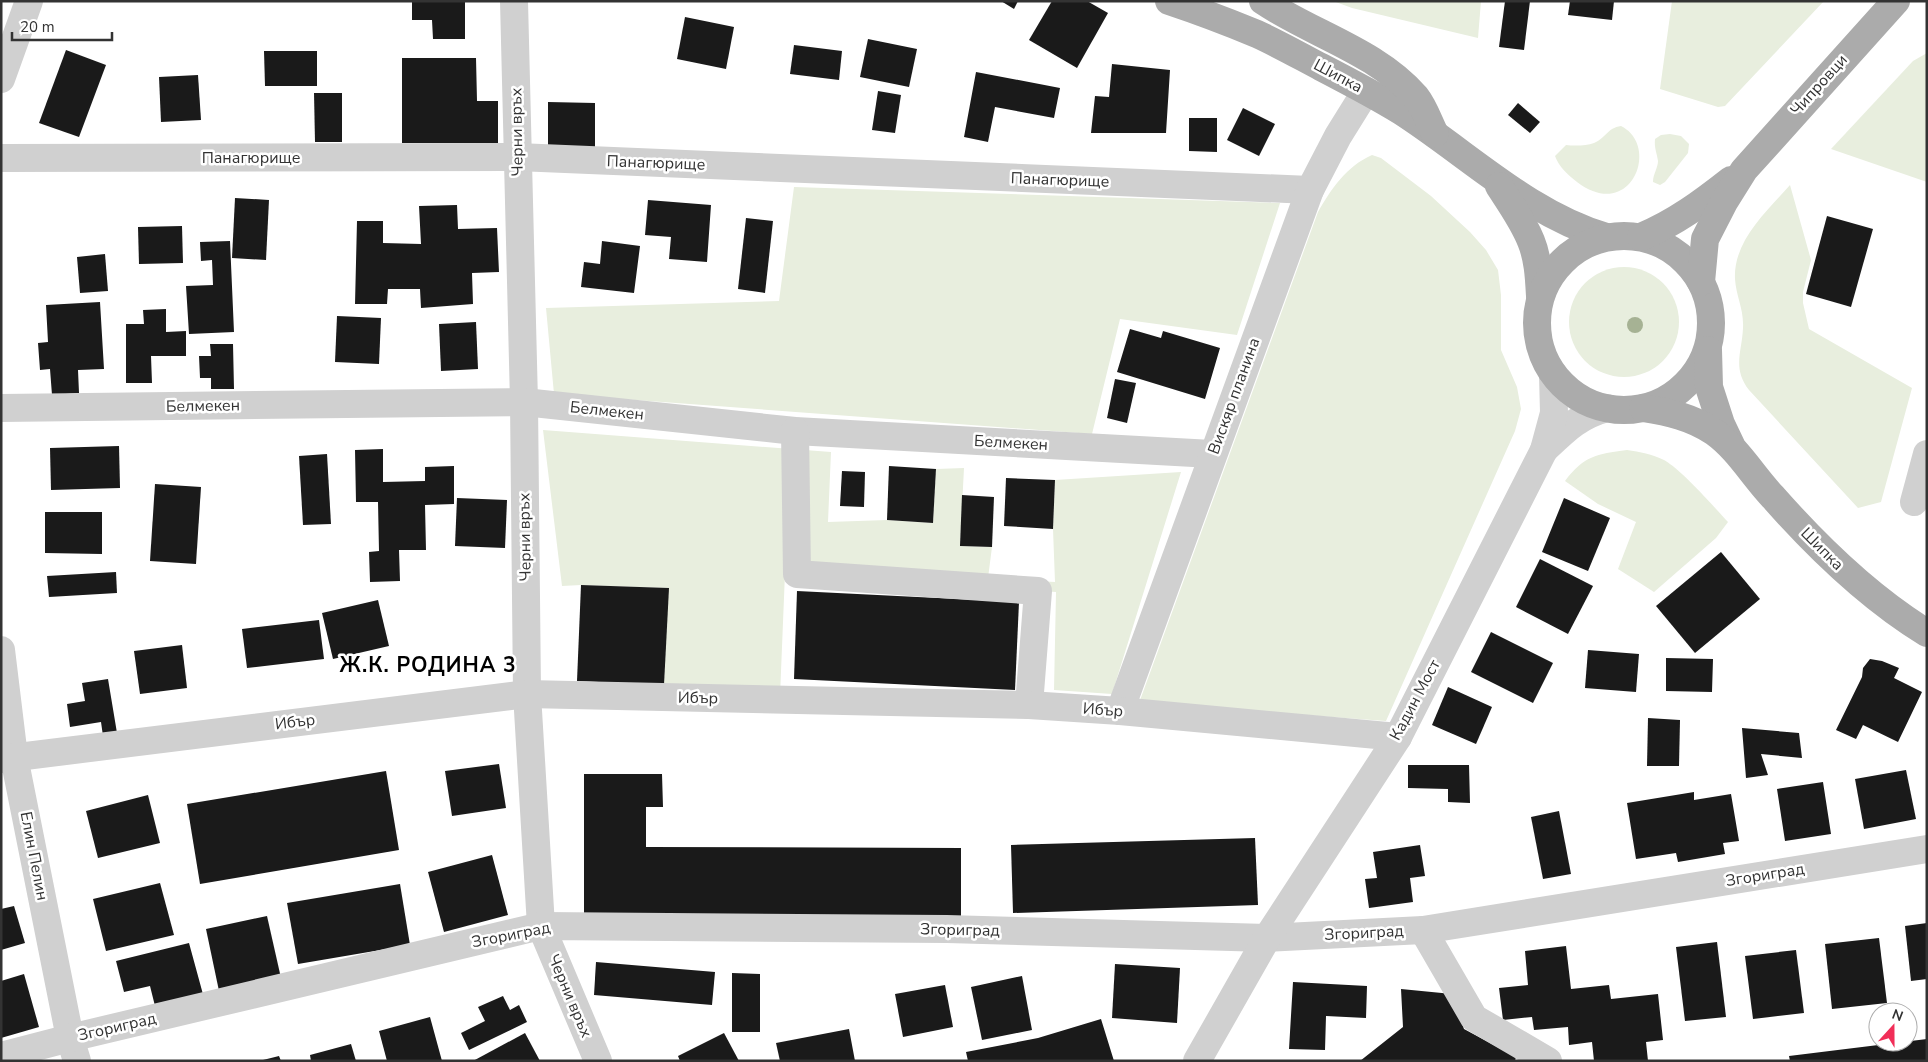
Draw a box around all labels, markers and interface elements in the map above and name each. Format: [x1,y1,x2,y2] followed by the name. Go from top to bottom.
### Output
[12,10,112,42] scale bar
[20,17,55,37] text: 20 m
[1785,50,1853,120] street label: Чипровци
[1310,54,1366,98] street label: Шипка
[505,87,529,176] street label: Черни връх
[202,147,300,169] street label: Панагюрище
[606,150,706,176] street label: Панагюрище
[1010,167,1110,193] street label: Панагюрище
[1203,335,1265,457] street label: Вискяр планина
[166,394,240,418] street label: Белмекен
[569,396,645,426] street label: Белмекен
[973,430,1049,456] street label: Белмекен
[513,492,537,581] street label: Черни връх
[1796,523,1848,575] street label: Шипка
[339,651,517,679] district label: Ж.К. РОДИНА 3
[1384,655,1446,744] street label: Кадин Мост
[678,687,718,709] street label: Ибър
[1082,698,1124,722] street label: Ибър
[274,709,316,735] street label: Ибър
[15,810,53,902] street label: Елин Пелин
[1724,858,1807,892] street label: Згориград
[470,917,553,953] street label: Згориград
[920,918,1001,942] street label: Згориград
[1324,920,1405,946] street label: Згориград
[543,951,598,1041] street label: Черни връх
[1868,1002,1918,1052] north arrow
[1889,1005,1906,1026] text: N
[76,1007,159,1047] street label: Згориград

